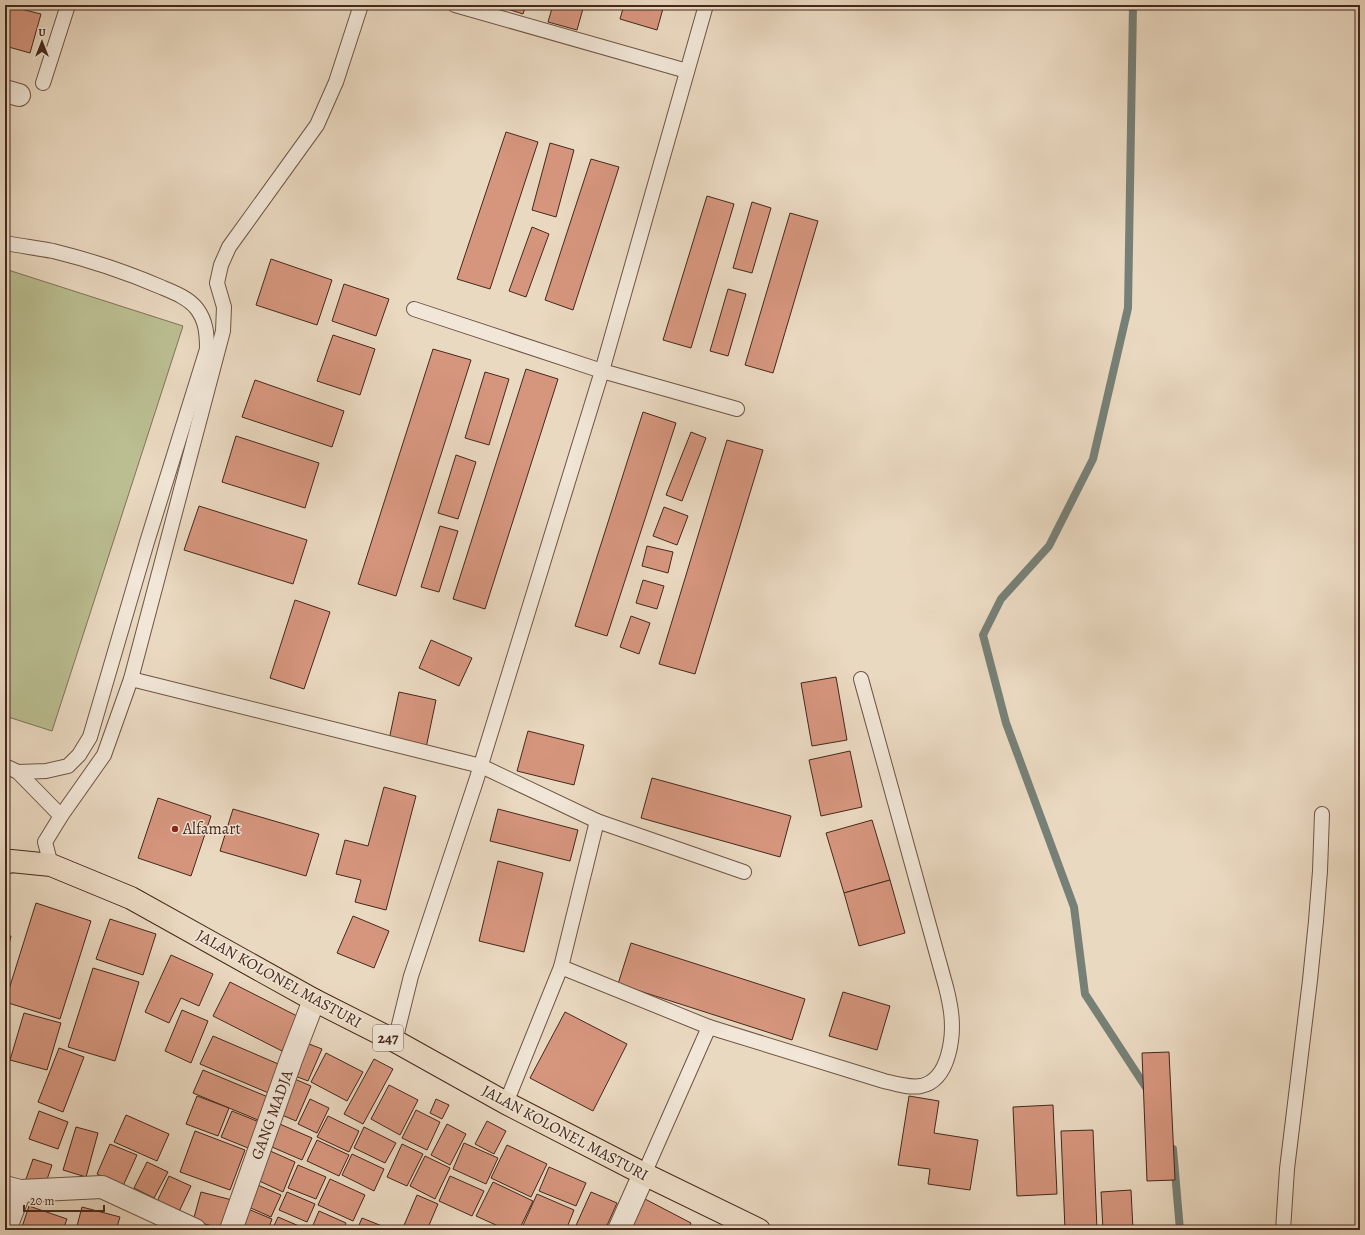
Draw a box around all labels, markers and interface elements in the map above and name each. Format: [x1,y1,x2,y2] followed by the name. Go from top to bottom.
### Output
[22,22,62,62] north arrow
[38,25,46,40] text: U
[182,818,241,840] place label: Alfamart
[170,824,180,834] marker: Alfamart
[192,924,366,1034] street label: JALAN KOLONEL MASTURI
[373,1025,403,1051] road number: 247
[246,1066,299,1163] street label: GANG MADJA
[478,1080,652,1186] street label: JALAN KOLONEL MASTURI
[24,1187,104,1213] scale bar
[30,1193,54,1209] text: 20 m

